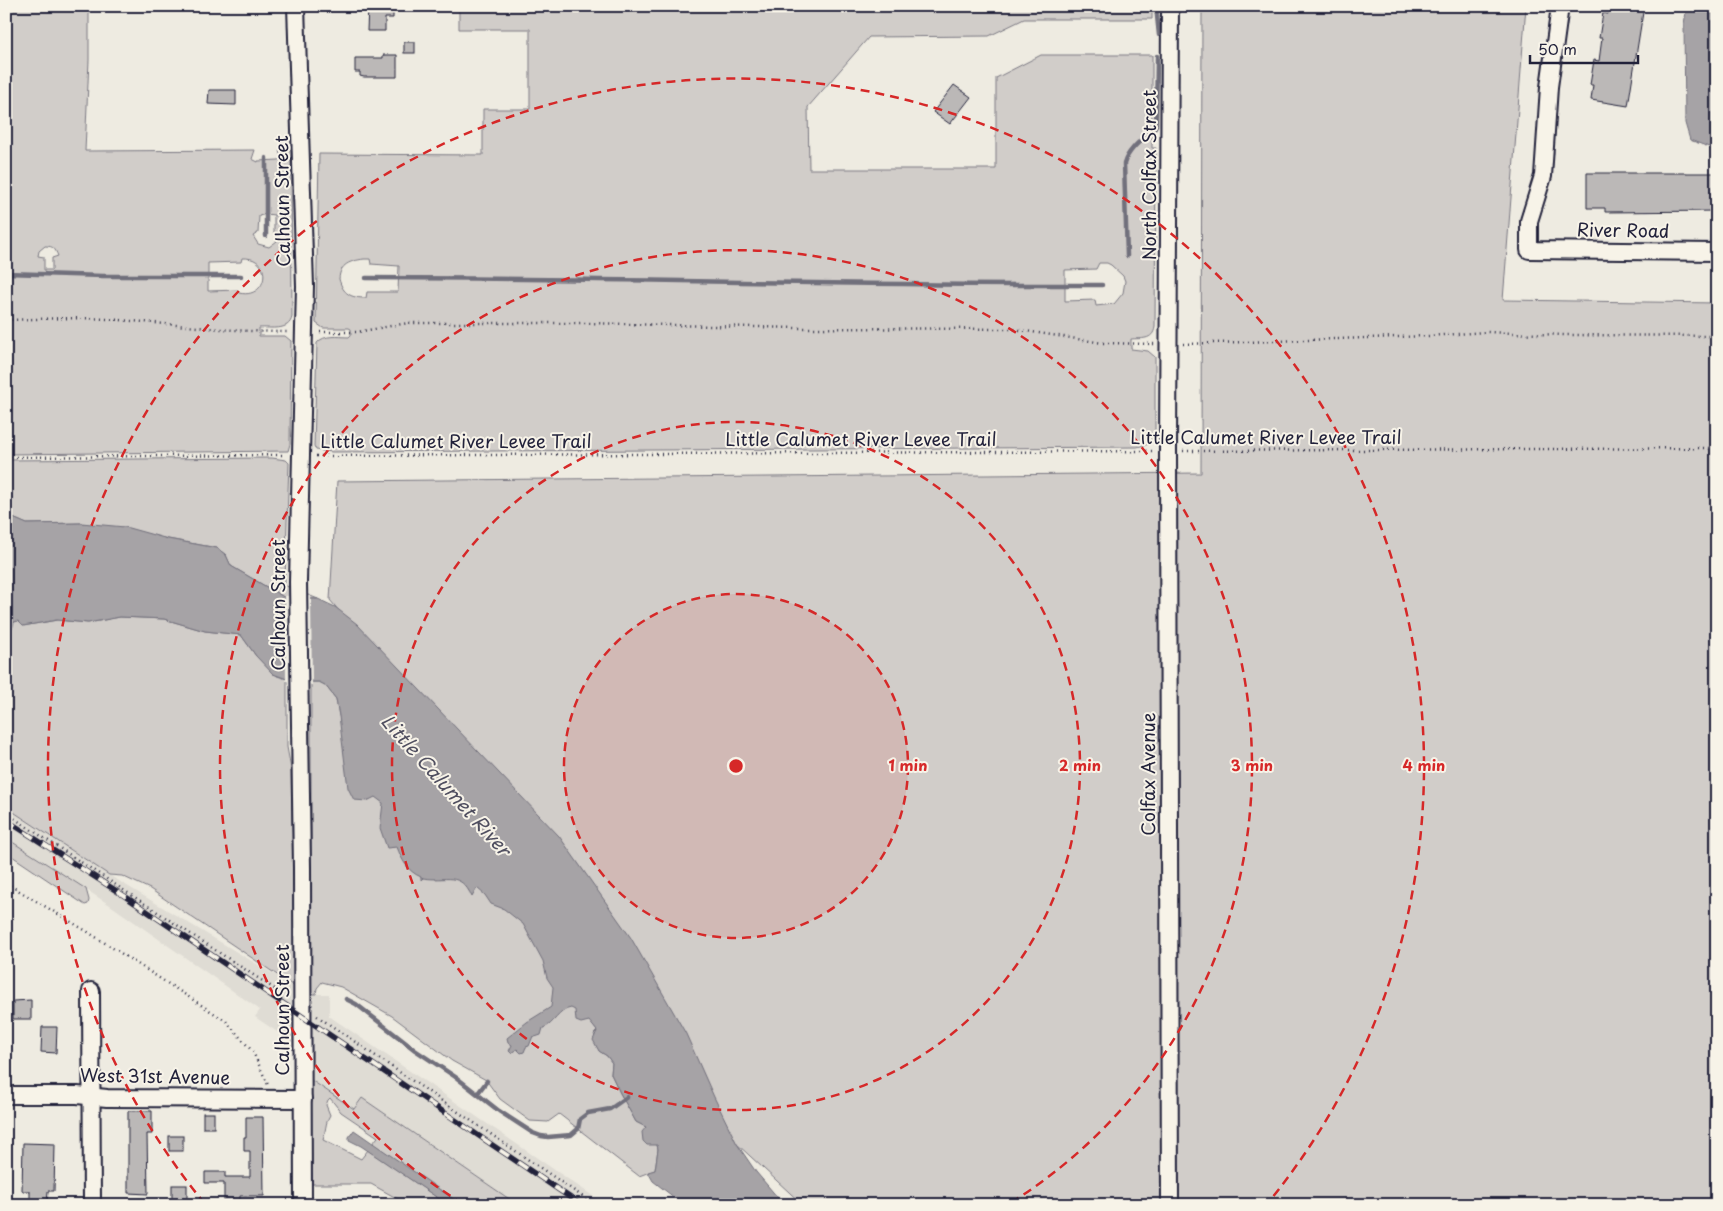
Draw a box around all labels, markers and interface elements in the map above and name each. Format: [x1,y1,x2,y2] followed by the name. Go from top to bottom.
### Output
[1530,32,1638,64] scale bar
[1538,37,1577,60] text: 50 m
[1135,90,1162,260] street label: North Colfax Street
[267,135,296,267] street label: Calhoun Street
[1576,215,1670,244] street label: River Road
[1130,423,1402,450] street label: Little Calumet River Levee Trail
[725,425,997,452] street label: Little Calumet River Levee Trail
[320,427,592,454] street label: Little Calumet River Levee Trail
[264,539,291,671] street label: Calhoun Street
[375,707,520,863] water label: Little Calumet River
[1134,712,1161,836] street label: Colfax Avenue
[889,753,927,776] text: 1 min
[1059,753,1101,776] text: 2 min
[1231,753,1273,776] text: 3 min
[1403,753,1445,776] text: 4 min
[727,757,745,775] centre of rings
[268,944,295,1076] street label: Calhoun Street
[80,1061,231,1090] street label: West 31st Avenue

